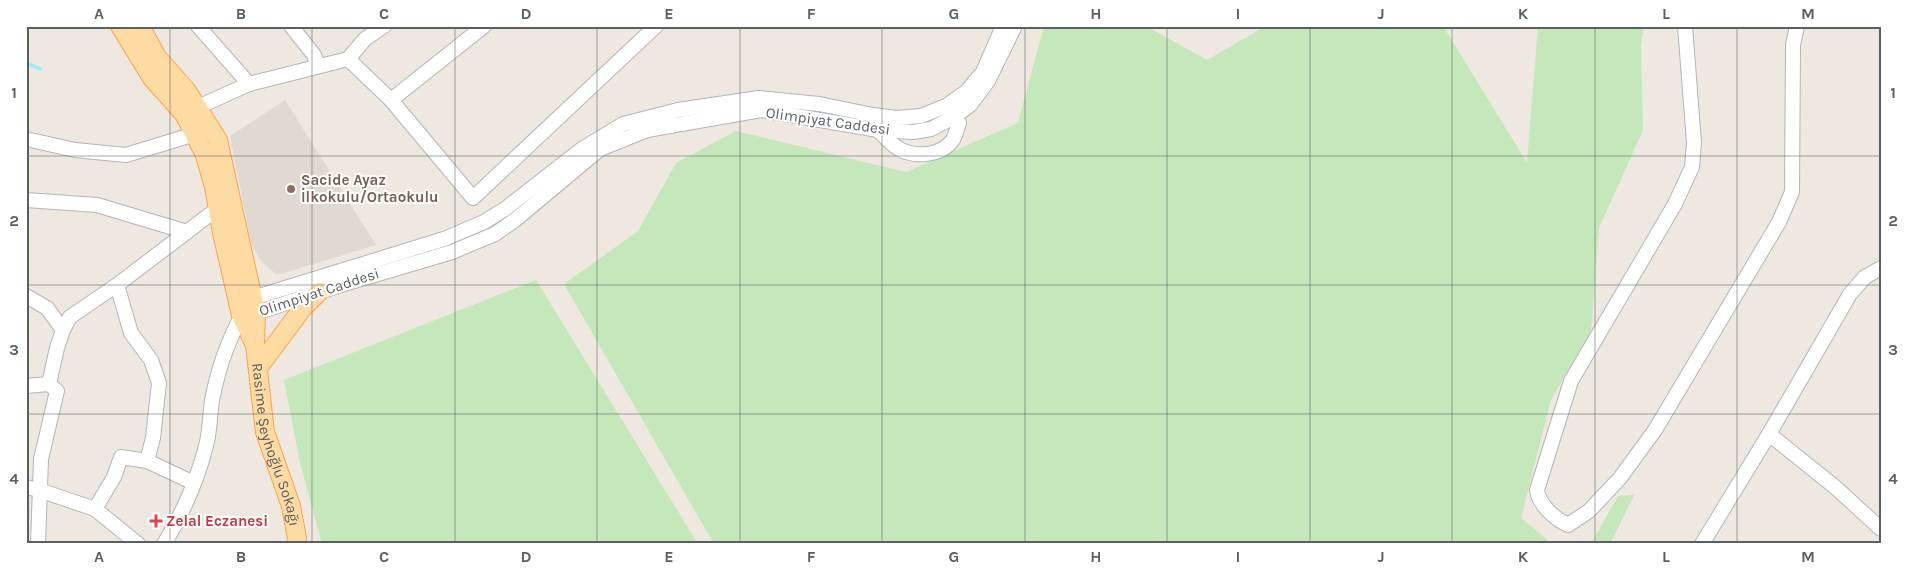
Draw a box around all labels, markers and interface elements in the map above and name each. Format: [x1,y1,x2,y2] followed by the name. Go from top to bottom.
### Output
[94,4,104,23] text: A
[236,4,246,23] text: B
[379,4,389,23] text: C
[521,4,532,23] text: D
[664,4,674,23] text: E
[807,4,816,23] text: F
[949,4,959,23] text: G
[1090,4,1102,23] text: H
[1236,4,1240,23] text: I
[1377,4,1385,23] text: J
[1518,4,1529,23] text: K
[1662,4,1670,23] text: L
[1801,4,1815,23] text: M
[11,83,17,102] text: 1
[1890,83,1896,102] text: 1
[765,103,891,139] street label: Olimpiyat Caddesi
[301,171,438,206] place label: Sacide Ayaz İlkokulu/Ortaokulu
[285,183,297,195] marker: Sacide Ayaz İlkokulu/Ortaokulu
[9,211,19,230] text: 2
[1888,211,1898,230] text: 2
[257,264,381,320] street label: Olimpiyat Caddesi
[9,340,19,359] text: 3
[1888,340,1898,359] text: 3
[248,362,304,528] street label: Rasime Şeyhoğlu Sokağı
[9,469,19,488] text: 4
[1888,469,1898,488] text: 4
[166,512,268,530] place label: Zelal Eczanesi
[150,515,162,527] marker: Zelal Eczanesi
[94,547,104,566] text: A
[236,547,246,566] text: B
[379,547,389,566] text: C
[521,547,532,566] text: D
[664,547,674,566] text: E
[807,547,816,566] text: F
[949,547,959,566] text: G
[1090,547,1102,566] text: H
[1236,547,1240,566] text: I
[1377,547,1385,566] text: J
[1518,547,1529,566] text: K
[1662,547,1670,566] text: L
[1801,547,1815,566] text: M

